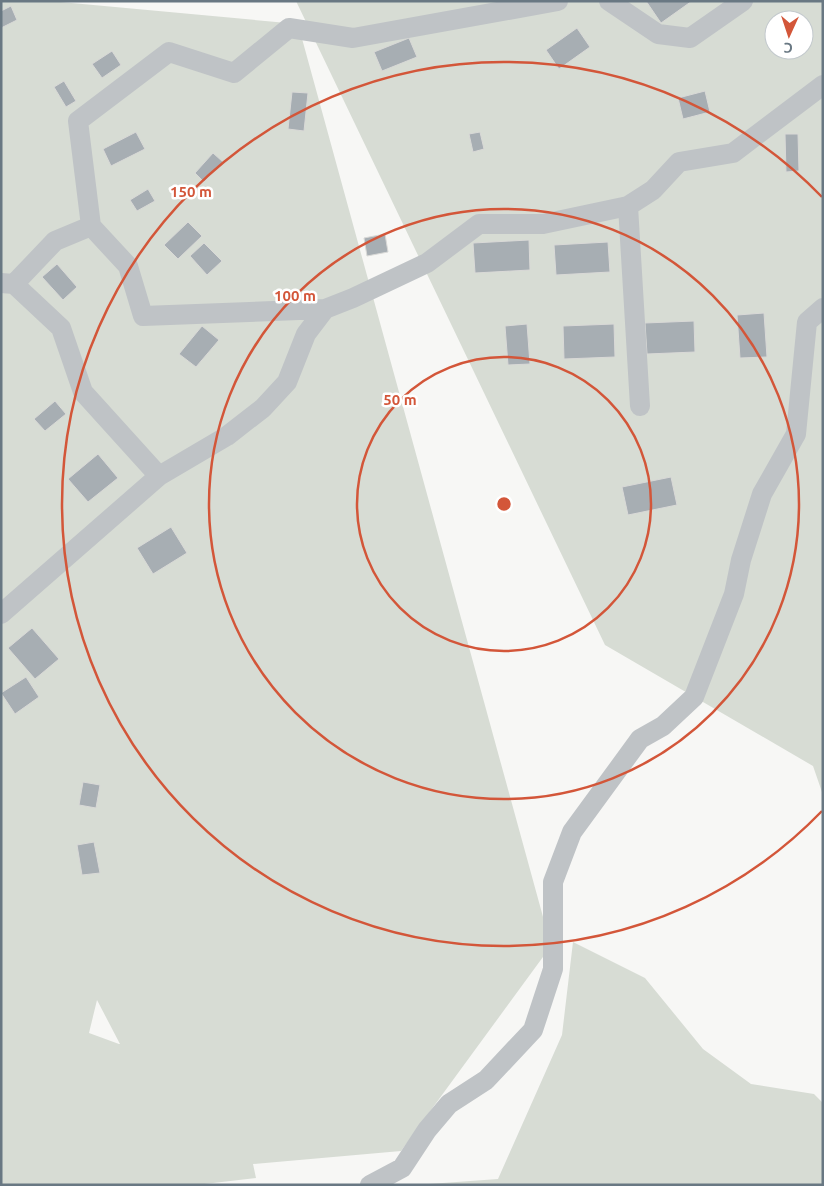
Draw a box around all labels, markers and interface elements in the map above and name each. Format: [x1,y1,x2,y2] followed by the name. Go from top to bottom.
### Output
[764,10,814,60] north arrow
[783,40,793,56] text: С
[170,183,212,200] text: 150 m
[274,287,316,304] text: 100 m
[383,391,417,408] text: 50 m
[495,495,513,513] centre of rings

